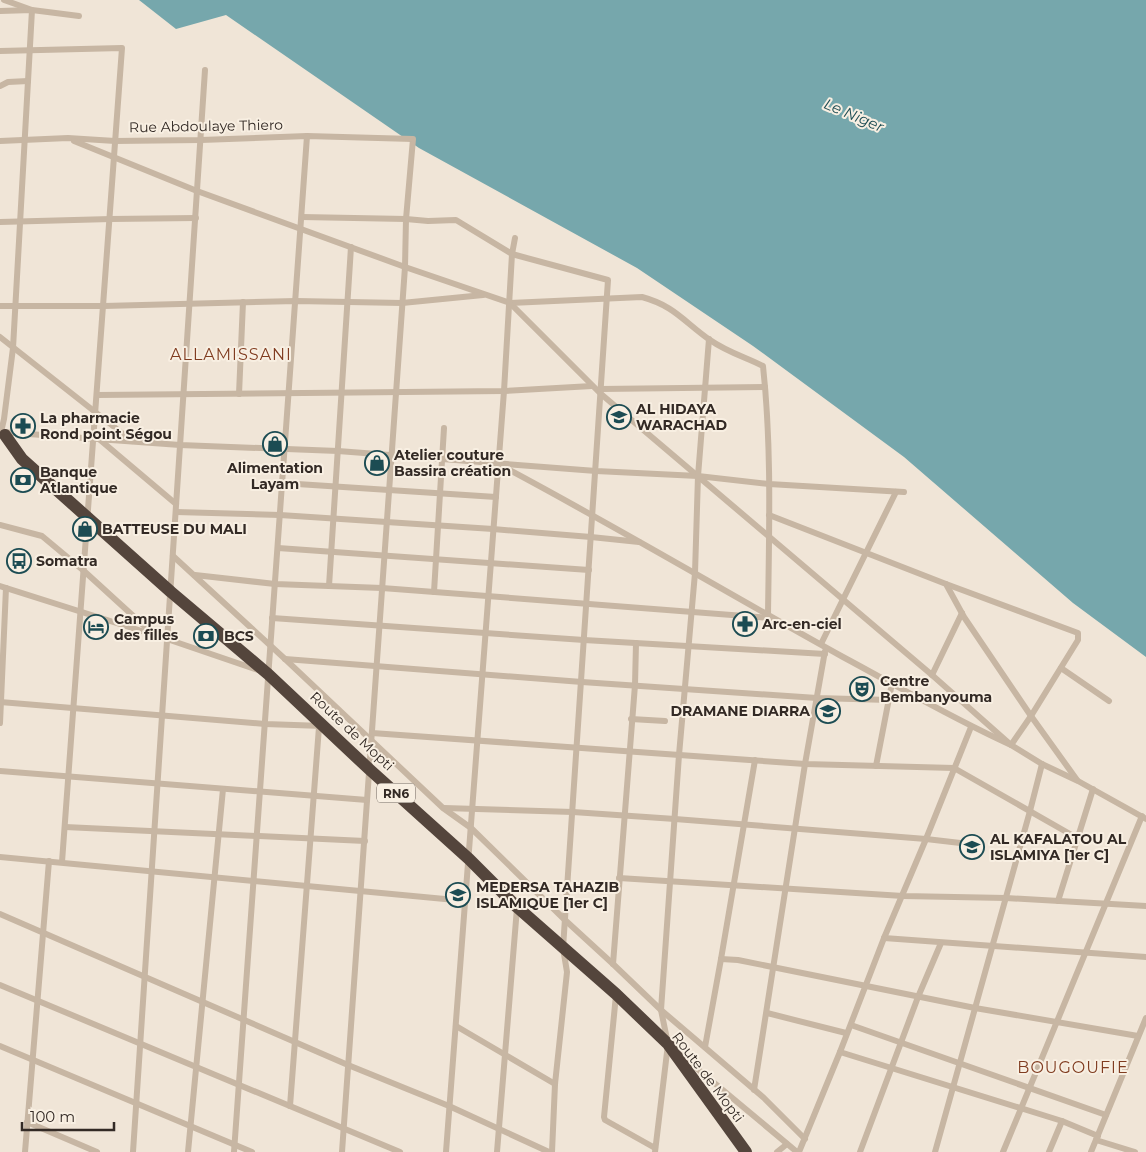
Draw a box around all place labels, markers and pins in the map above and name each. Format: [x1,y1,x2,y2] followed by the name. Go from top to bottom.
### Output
[635,400,728,434] place label: AL HIDAYA WARACHAD
[606,404,632,430] school or university icon: AL HIDAYA WARACHAD
[40,409,172,443] place label: La pharmacie Rond point Ségou
[10,413,36,439] pharmacy icon: La pharmacie Rond point Ségou
[262,431,288,457] shop icon: Alimentation Layam
[393,446,511,480] place label: Atelier couture Bassira création
[364,450,390,476] shop icon: Atelier couture Bassira création
[226,459,323,493] place label: Alimentation Layam
[39,463,118,497] place label: Banque Atlantique
[10,467,36,493] bank icon: Banque Atlantique
[72,516,98,542] shop icon: BATTEUSE DU MALI
[102,520,247,538] place label: BATTEUSE DU MALI
[6,548,32,574] bus stop icon: Somatra
[36,552,98,570] place label: Somatra
[114,610,179,644] place label: Campus des filles
[732,611,758,637] pharmacy icon: Arc-en-ciel
[83,614,109,640] hotel icon: Campus des filles
[761,615,842,633] place label: Arc-en-ciel
[193,623,219,649] bank icon: BCS
[224,627,254,645] place label: BCS
[880,672,992,706] place label: Centre Bembanyouma
[849,676,875,702] theatre icon: Centre Bembanyouma
[815,698,841,724] school or university icon: DRAMANE DIARRA
[670,702,810,720] place label: DRAMANE DIARRA
[989,830,1127,864] place label: AL KAFALATOU AL ISLAMIYA [1er C]
[959,834,985,860] school or university icon: AL KAFALATOU AL ISLAMIYA [1er C]
[476,878,620,912] place label: MEDERSA TAHAZIB ISLAMIQUE [1er C]
[445,882,471,908] school or university icon: MEDERSA TAHAZIB ISLAMIQUE [1er C]

